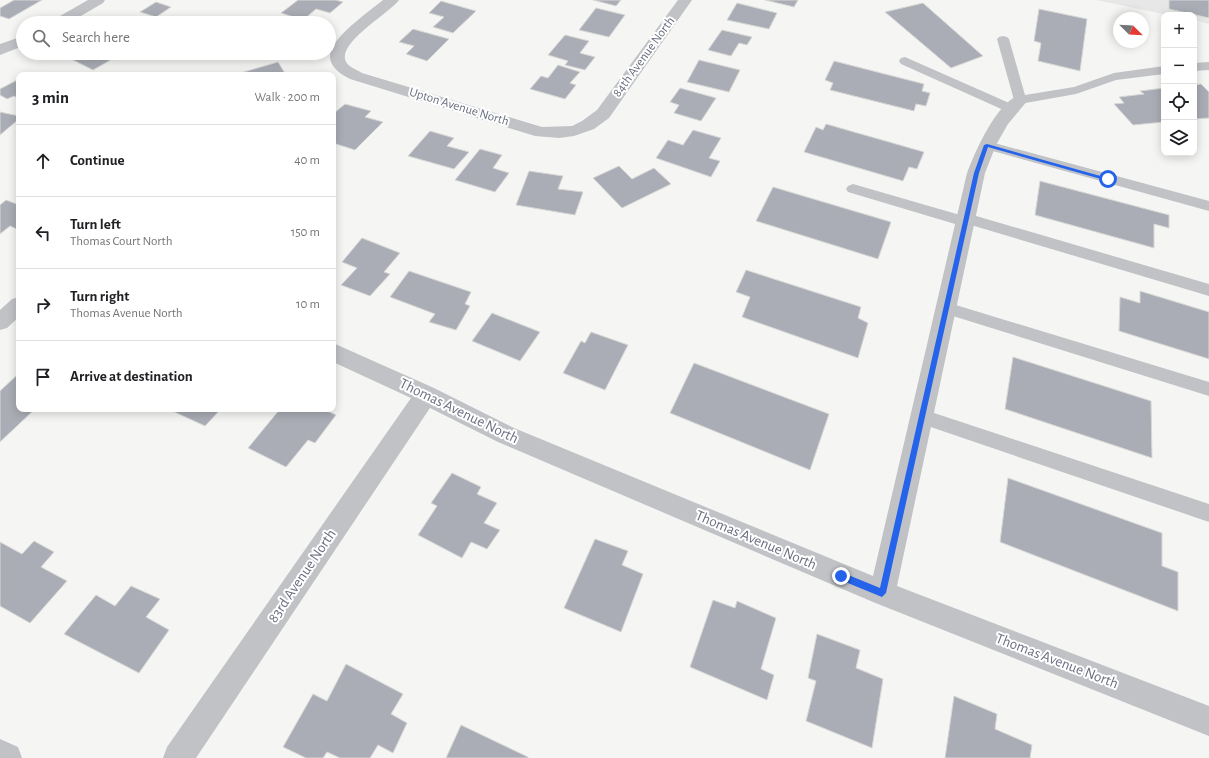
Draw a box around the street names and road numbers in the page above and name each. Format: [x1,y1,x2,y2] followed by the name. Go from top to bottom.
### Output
[611,15,677,99] street label: 84th Avenue North
[408,86,510,128] street label: Upton Avenue North
[397,376,521,446] street label: Thomas Avenue North
[693,508,819,572] street label: Thomas Avenue North
[265,527,339,625] street label: 83rd Avenue North
[994,631,1120,691] street label: Thomas Avenue North

